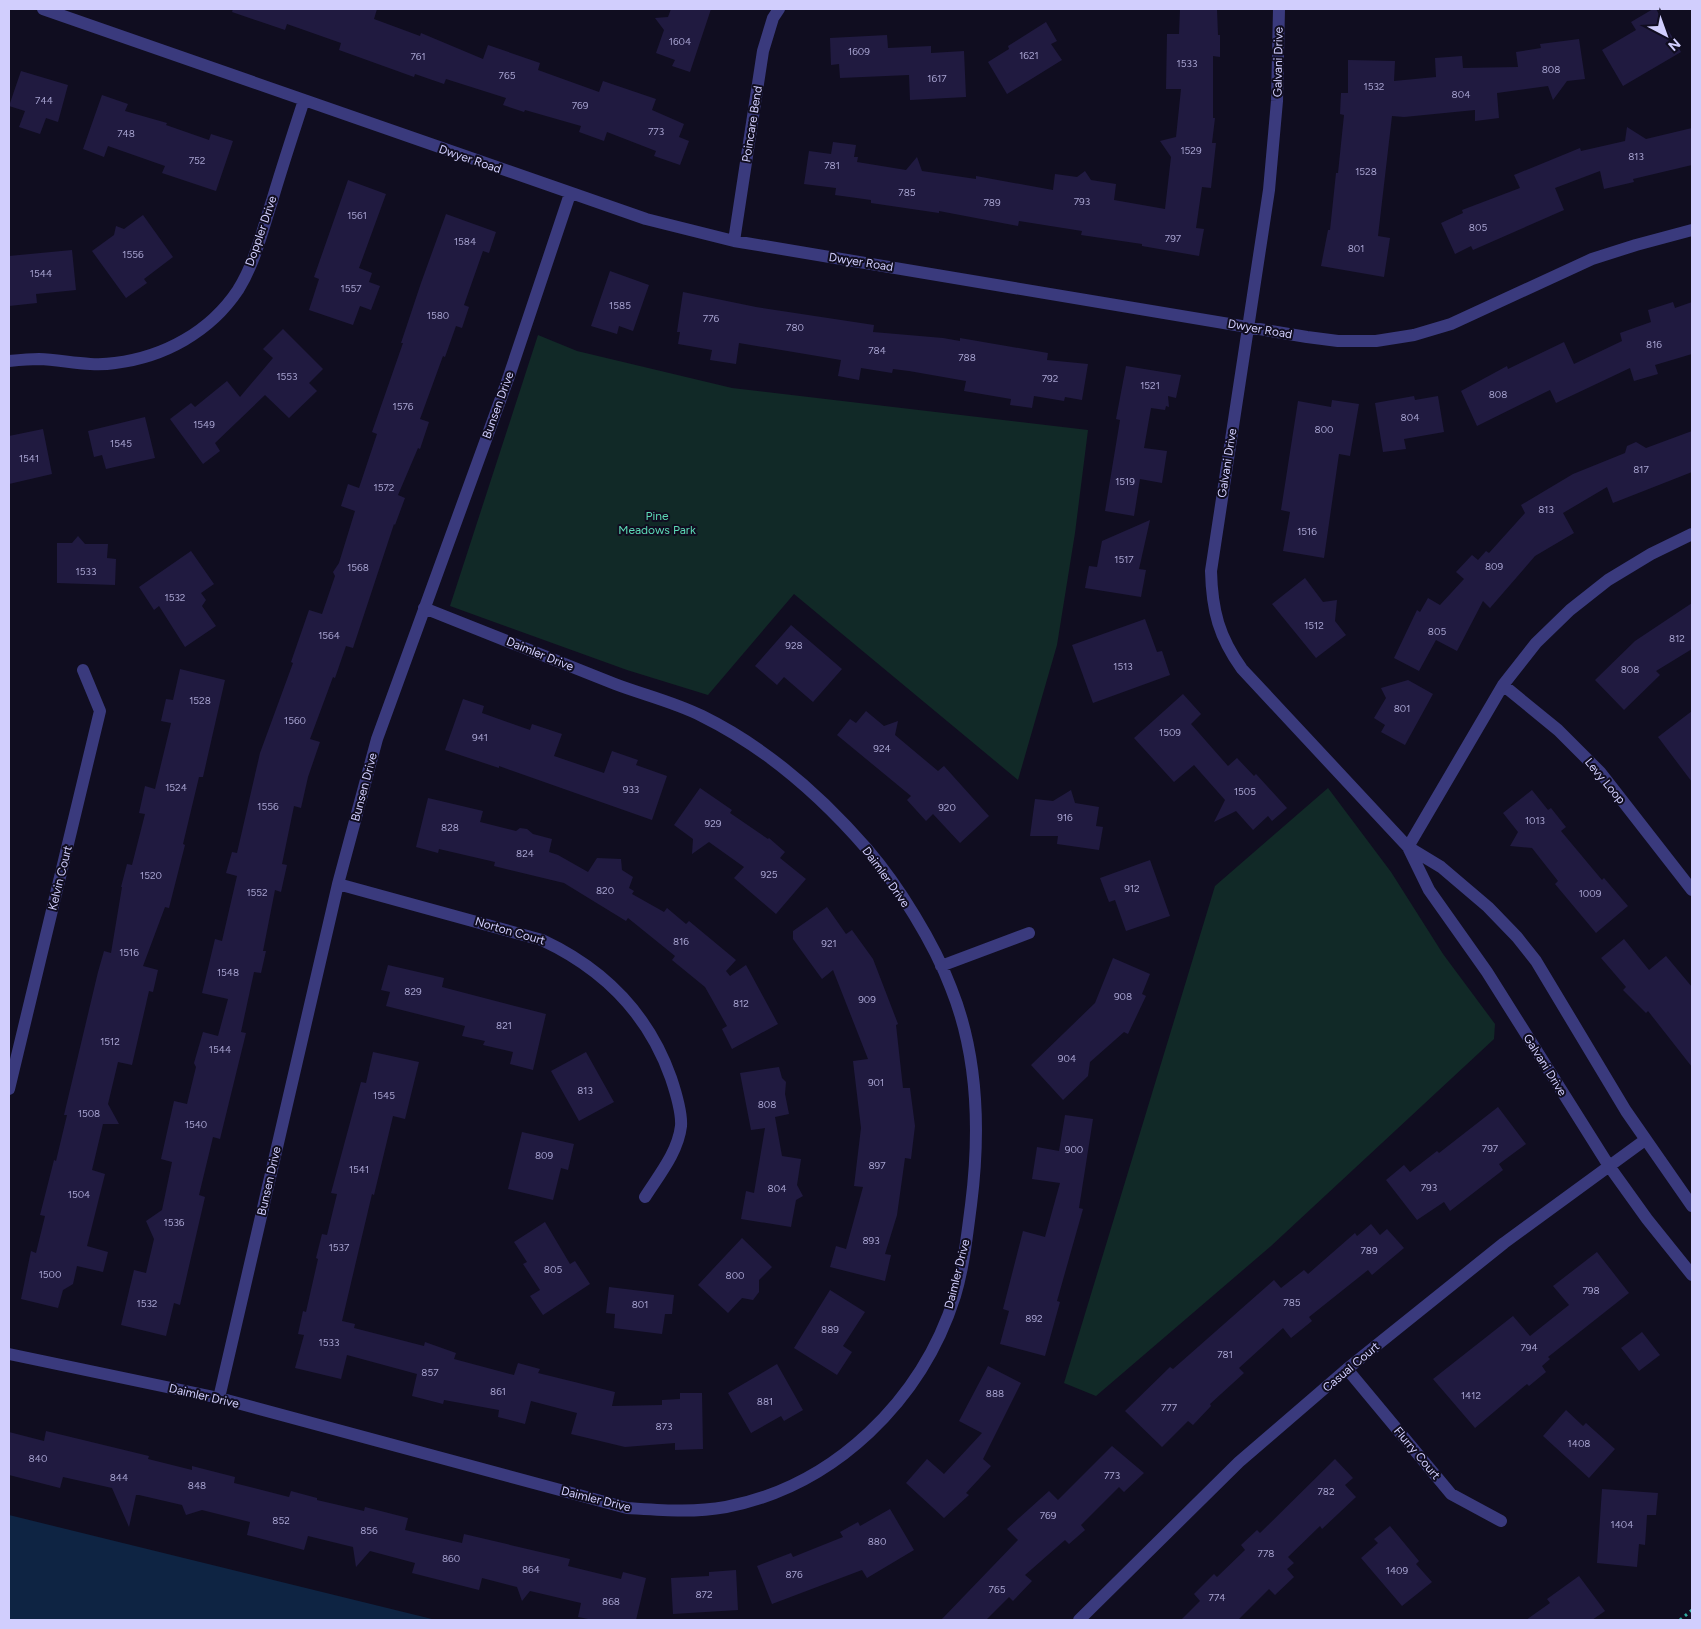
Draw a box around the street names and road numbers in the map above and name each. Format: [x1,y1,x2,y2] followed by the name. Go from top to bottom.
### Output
[1270,26,1286,97] street label: Galvani Drive
[739,85,765,163] street label: Poincare Bend
[437,142,503,176] street label: Dwyer Road
[242,194,280,268] street label: Doppler Drive
[828,250,894,274] street label: Dwyer Road
[1227,316,1293,342] street label: Dwyer Road
[479,369,517,440] street label: Bunsen Drive
[1215,427,1239,499] street label: Galvani Drive
[504,634,576,674] street label: Daimler Drive
[348,751,380,823] street label: Bunsen Drive
[1582,755,1628,807] street label: Levy Loop
[45,844,75,912] street label: Kelvin Court
[859,844,913,910] street label: Daimler Drive
[473,914,547,948] street label: Norton Court
[1520,1031,1570,1099] street label: Galvani Drive
[254,1145,284,1217] street label: Bunsen Drive
[942,1237,973,1310] street label: Daimler Drive
[1320,1339,1383,1395] street label: Casual Court
[168,1381,241,1411] street label: Daimler Drive
[1391,1424,1443,1482] street label: Flurry Court
[560,1484,633,1515] street label: Daimler Drive

